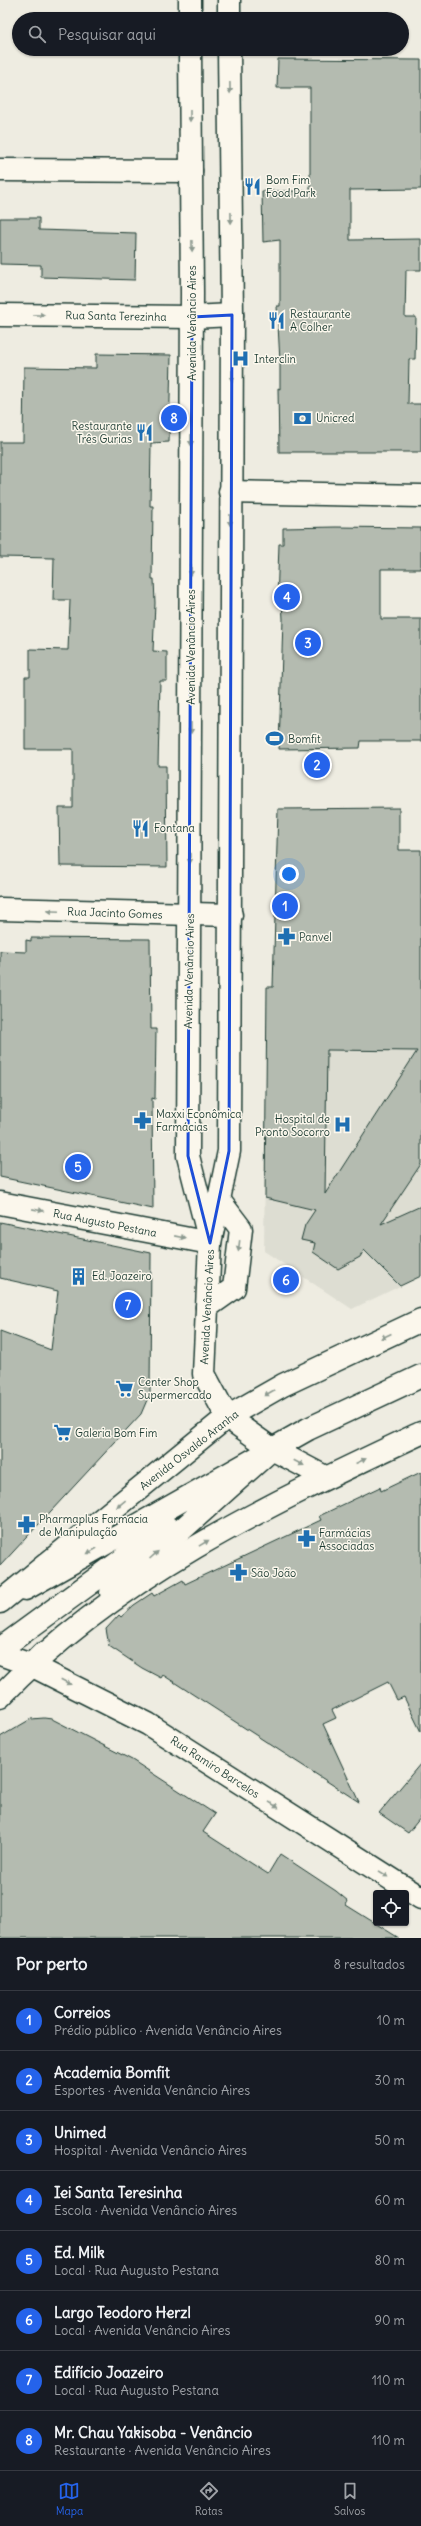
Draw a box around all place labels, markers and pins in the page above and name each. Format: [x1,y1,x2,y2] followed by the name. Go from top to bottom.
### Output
[266,173,316,200] place label: Bom Fim Food Park
[243,176,263,196] restaurant icon: Bom Fim Food Park
[290,307,351,334] place label: Restaurante A Colher
[267,310,287,330] restaurant icon: Restaurante A Colher
[231,349,251,369] hospital icon: Interclin
[254,352,296,366] place label: Interclin
[161,403,187,433] pin: 8
[293,408,313,428] bank icon: Unicred
[316,411,355,425] place label: Unicred
[72,419,132,446] place label: Restaurante Três Gurias
[135,422,155,442] restaurant icon: Restaurante Três Gurias
[274,582,300,612] pin: 4
[295,628,321,658] pin: 3
[265,729,285,749] sports icon: Bomfit
[288,732,321,746] place label: Bomfit
[304,750,330,780] pin: 2
[131,818,151,838] restaurant icon: Fontana
[154,821,195,835] place label: Fontana
[272,891,298,921] pin: 1
[276,927,296,947] pharmacy icon: Panvel
[299,930,332,944] place label: Panvel
[156,1107,241,1134] place label: Maxxi Econômica Farmácias
[133,1110,153,1130] pharmacy icon: Maxxi Econômica Farmácias
[255,1112,330,1139] place label: Hospital de Pronto Socorro
[333,1115,353,1135] hospital icon: Hospital de Pronto Socorro
[65,1152,91,1182] pin: 5
[273,1265,299,1295] pin: 6
[69,1266,89,1286] building icon: Ed. Joazeiro
[92,1269,152,1283] place label: Ed. Joazeiro
[115,1290,141,1320] pin: 7
[138,1375,212,1402] place label: Center Shop Supermercado
[115,1378,135,1398] supermarket icon: Center Shop Supermercado
[52,1423,72,1443] supermarket icon: Galeria Bom Fim
[75,1426,158,1440] place label: Galeria Bom Fim
[39,1512,148,1539] place label: Pharmaplus Farmacia de Manipulação
[16,1515,36,1535] pharmacy icon: Pharmaplus Farmacia de Manipulação
[319,1526,374,1553] place label: Farmácias Associadas
[296,1529,316,1549] pharmacy icon: Farmácias Associadas
[228,1563,248,1583] pharmacy icon: São João
[251,1566,296,1580] place label: São João

